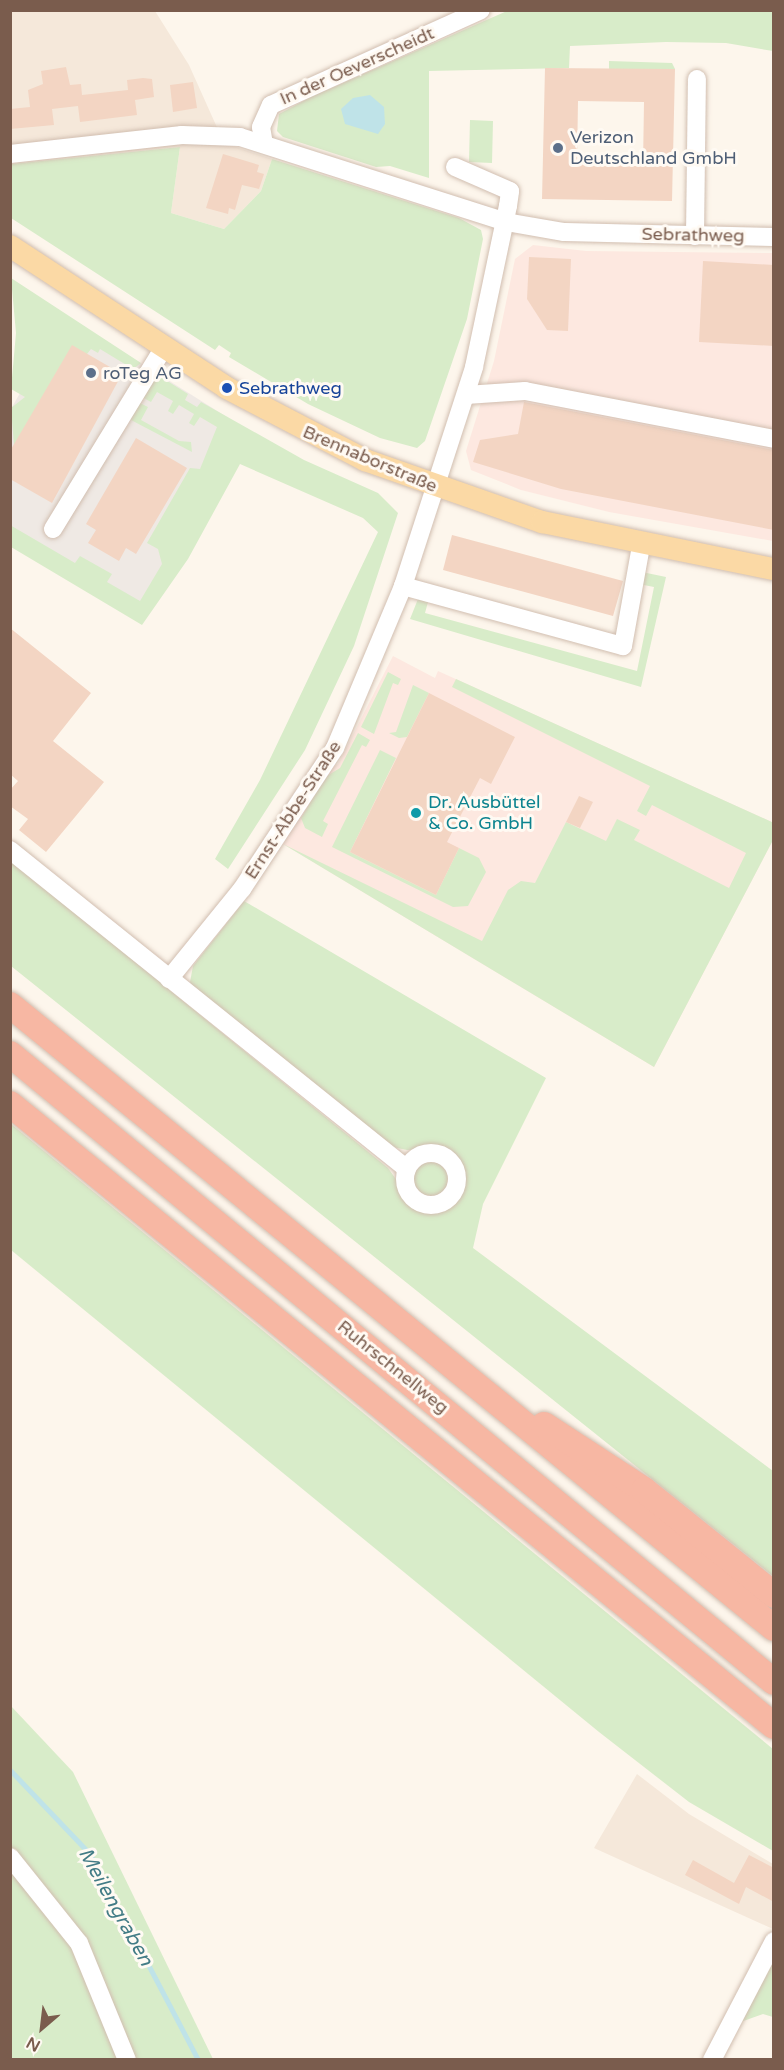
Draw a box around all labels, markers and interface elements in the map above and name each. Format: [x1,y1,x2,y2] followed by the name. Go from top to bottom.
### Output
[276,22,438,110] street label: In der Oeverscheidt
[570,127,737,170] place label: Verizon Deutschland GmbH
[551,141,565,155] marker: Verizon Deutschland GmbH
[641,223,745,247] street label: Sebrathweg
[103,362,182,384] place label: roTeg AG
[84,366,98,380] marker: roTeg AG
[239,377,342,399] place label: Sebrathweg
[220,381,234,395] marker: Sebrathweg
[300,421,440,497] street label: Brennaborstraße
[240,737,346,883] street label: Ernst-Abbe-Straße
[428,792,540,834] place label: Dr. Ausbüttel & Co. GmbH
[409,806,423,820] marker: Dr. Ausbüttel & Co. GmbH
[333,1316,453,1418] street label: Ruhrschnellweg
[73,1844,157,1970] water label: Meilengraben
[12,1998,72,2058] north arrow
[23,2032,44,2056] text: N

